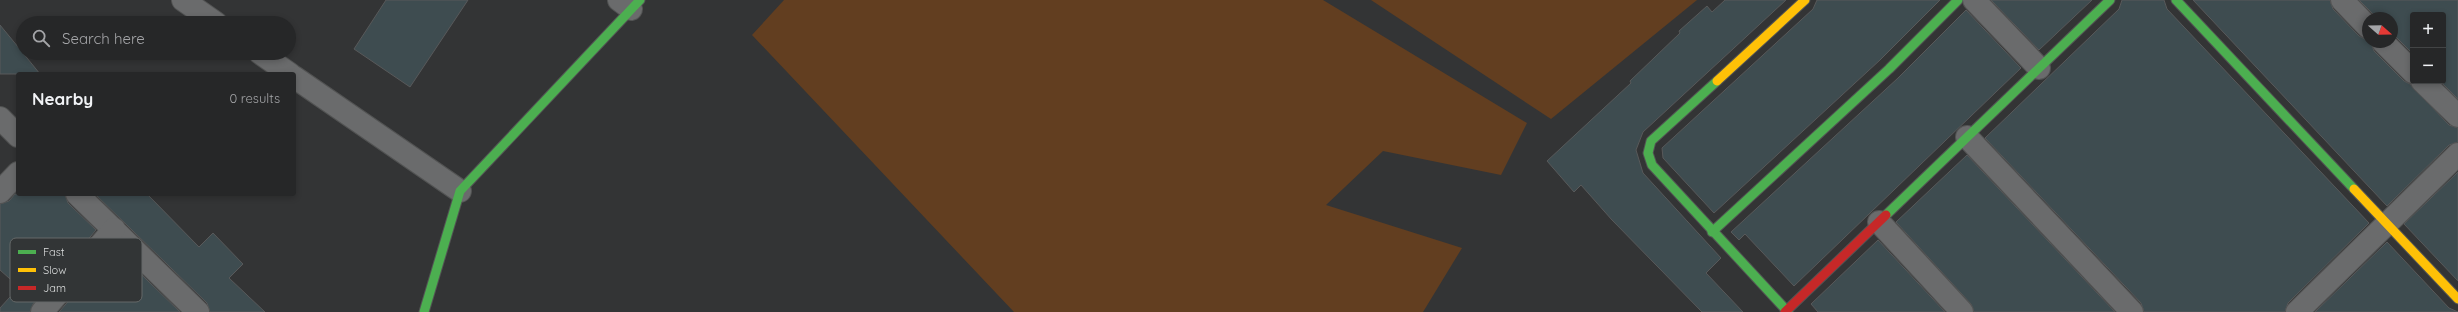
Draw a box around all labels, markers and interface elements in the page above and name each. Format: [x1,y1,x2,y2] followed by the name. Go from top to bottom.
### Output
[2362,12,2398,48] north arrow
[2410,12,2446,84] map controls
[2410,12,2446,48] button: +
[16,16,296,60] search box
[30,27,52,49] icon: search
[62,29,145,48] text: Search here
[2410,48,2446,84] button: −
[32,88,93,109] text: Nearby
[229,90,280,106] text: 0 results
[10,238,142,302] legend
[43,245,65,259] text: Fast
[43,263,67,277] text: Slow
[43,281,66,295] text: Jam

